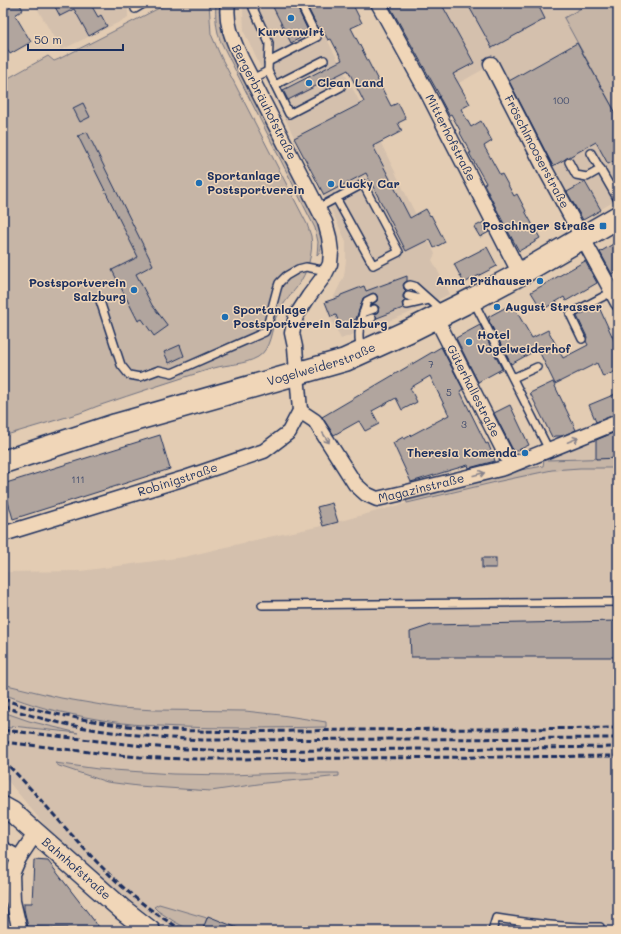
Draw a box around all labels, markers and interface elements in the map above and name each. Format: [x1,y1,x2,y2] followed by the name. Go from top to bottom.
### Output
[286,13,296,23] marker: Kurvenwirt
[258,23,324,39] place label: Kurvenwirt
[28,26,123,52] scale bar
[34,31,62,47] text: 50 m
[229,41,301,162] street label: Bergerbräuhofstraße
[317,74,384,90] place label: Clean Land
[304,78,314,88] marker: Clean Land
[422,91,480,184] street label: Mitterhofstraße
[501,92,574,211] street label: Fröschlmooserstraße
[553,93,569,107] house number: 100
[207,167,304,197] place label: Sportanlage Postsportverein
[339,175,400,191] place label: Lucky Car
[194,178,204,188] marker: Sportanlage Postsportverein
[326,179,336,189] marker: Lucky Car
[482,217,595,233] place label: Poschinger Straße
[598,221,608,231] marker: Poschinger Straße
[436,272,532,288] place label: Anna Prähauser
[29,274,126,304] place label: Postsportverein Salzburg
[535,276,545,286] marker: Anna Prähauser
[129,285,139,295] marker: Postsportverein Salzburg
[505,298,602,314] place label: August Strasser
[233,301,387,331] place label: Sportanlage Postsportverein Salzburg
[492,302,502,312] marker: August Strasser
[220,312,230,322] marker: Sportanlage Postsportverein Salzburg
[477,326,571,356] place label: Hotel Vogelweiderhof
[464,337,474,347] marker: Hotel Vogelweiderhof
[265,338,378,389] street label: Vogelweiderstraße
[444,342,504,439] street label: Güterhallestraße
[428,357,434,371] house number: 7
[446,385,452,399] house number: 5
[461,417,467,431] house number: 3
[322,432,330,443] one-way arrow
[567,436,579,444] one-way arrow
[407,444,517,460] place label: Theresia Komenda
[520,448,530,458] marker: Theresia Komenda
[136,458,220,499] street label: Robinigstraße
[376,469,466,506] street label: Magazinstraße
[472,470,485,477] one-way arrow
[71,472,85,486] house number: 111
[39,833,115,903] street label: Bahnhofstraße

